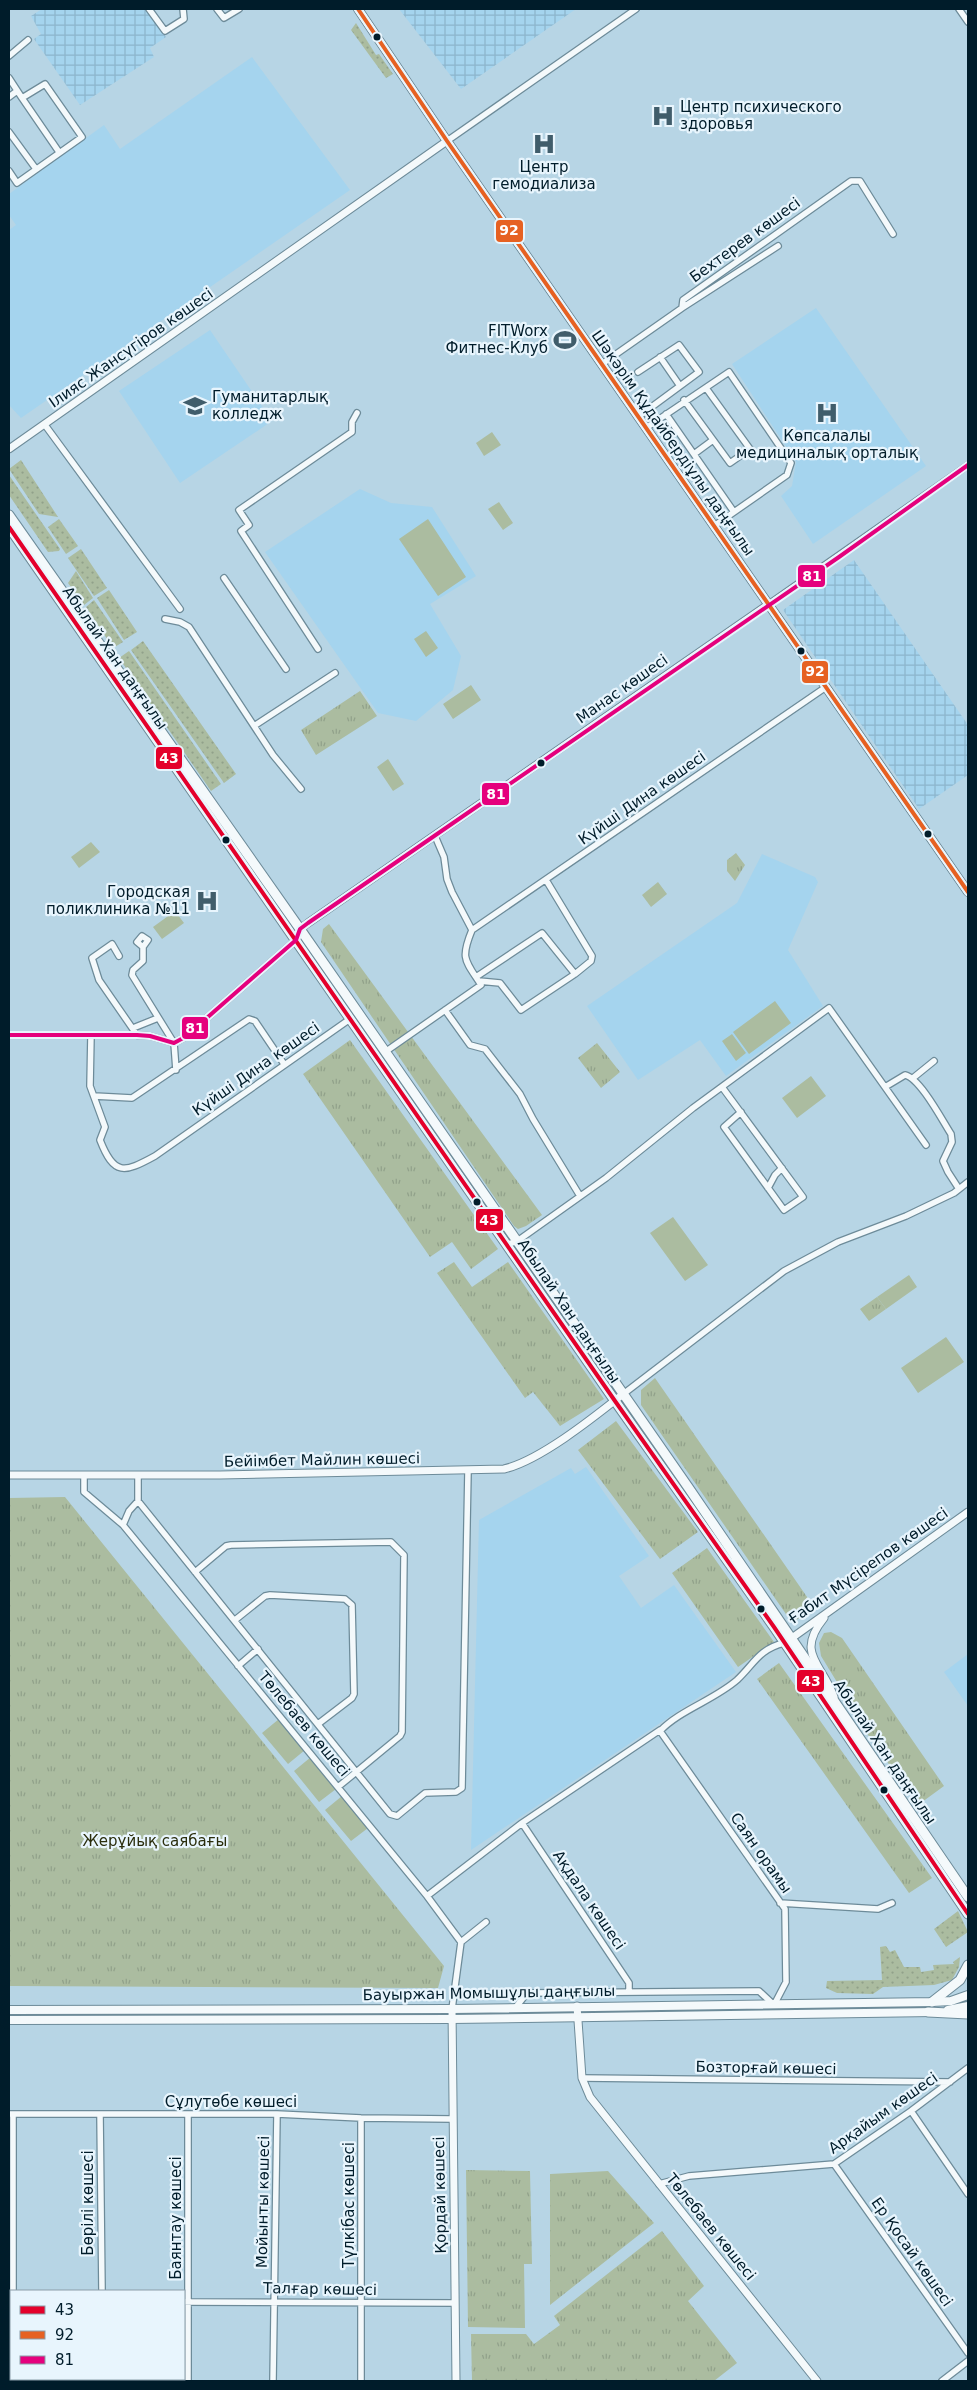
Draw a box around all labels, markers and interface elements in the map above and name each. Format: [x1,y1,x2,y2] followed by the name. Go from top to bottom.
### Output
[372,32,382,42] unlabelled marker
[680,98,842,133] place label: Центр психического здоровья
[650,103,676,129] hospital icon: Центр психического здоровья
[531,131,557,157] hospital icon: Центр гемодиализа
[492,158,596,193] place label: Центр гемодиализа
[686,194,804,286] street label: Бехтерев көшесі
[495,219,524,243] line badge: 92
[499,222,519,238] text: 92
[46,284,216,412] street label: Ілияс Жансүгіров көшесі
[446,322,548,357] place label: FITWorx Фитнес-Клуб
[552,327,578,353] sports icon: FITWorx Фитнес-Клуб
[588,327,758,559] street label: Шәкәрім Құдайбердіұлы даңғылы
[212,388,328,423] place label: Гуманитарлық колледж
[182,393,208,419] school or university icon: Гуманитарлық колледж
[814,400,840,426] hospital icon: Көпсалалы медициналық орталық
[736,427,918,462] place label: Көпсалалы медициналық орталық
[797,564,826,588] line badge: 81
[802,568,822,584] text: 81
[59,583,171,733] street label: Абылай Хан даңғылы
[796,646,806,656] unlabelled marker
[573,651,671,727] street label: Манас көшесі
[801,660,829,684] line badge: 92
[805,663,825,679] text: 92
[155,746,183,770] line badge: 43
[575,747,709,849] street label: Күйші Дина көшесі
[159,750,179,766] text: 43
[536,758,546,768] unlabelled marker
[481,782,510,806] line badge: 81
[486,786,506,802] text: 81
[923,829,933,839] unlabelled marker
[221,835,231,845] unlabelled marker
[46,883,190,918] place label: Городская поликлиника №11
[194,888,220,914] hospital icon: Городская поликлиника №11
[181,1016,209,1040] line badge: 81
[189,1018,323,1120] street label: Күйші Дина көшесі
[185,1020,205,1036] text: 81
[472,1197,482,1207] unlabelled marker
[475,1208,504,1232] line badge: 43
[479,1212,499,1228] text: 43
[514,1235,624,1387] street label: Абылай Хан даңғылы
[224,1449,420,1471] street label: Бейімбет Майлин көшесі
[785,1504,951,1628] street label: Ғабит Мүсірепов көшесі
[756,1604,766,1614] unlabelled marker
[254,1667,353,1780] street label: Төлебаев көшесі
[796,1669,825,1693] line badge: 43
[801,1673,821,1689] text: 43
[830,1676,940,1828] street label: Абылай Хан даңғылы
[879,1785,889,1795] unlabelled marker
[727,1809,795,1897] street label: Саян орамы
[83,1832,227,1850] park label: Жерұйық саябағы
[549,1847,629,1953] street label: Ақдала көшесі
[363,1982,615,2004] street label: Бауыржан Момышұлы даңғылы
[695,2058,837,2078] street label: Бозторғай көшесі
[825,2069,941,2157] street label: Арқайым көшесі
[165,2093,297,2111] street label: Сұлутөбе көшесі
[253,2136,273,2268] street label: Мойынты көшесі
[430,2136,450,2254] street label: Қордай көшесі
[340,2142,358,2269] street label: Түлкібас көшесі
[79,2150,97,2256] street label: Бөрілі көшесі
[167,2156,185,2280] street label: Баянтау көшесі
[662,2169,760,2284] street label: Төлебаев көшесі
[868,2194,956,2310] street label: Ер Қосай көшесі
[262,2279,377,2299] street label: Талғар көшесі
[10,2290,185,2380] legend
[55,2301,74,2319] text: 43
[55,2326,74,2344] text: 92
[55,2351,74,2369] text: 81

